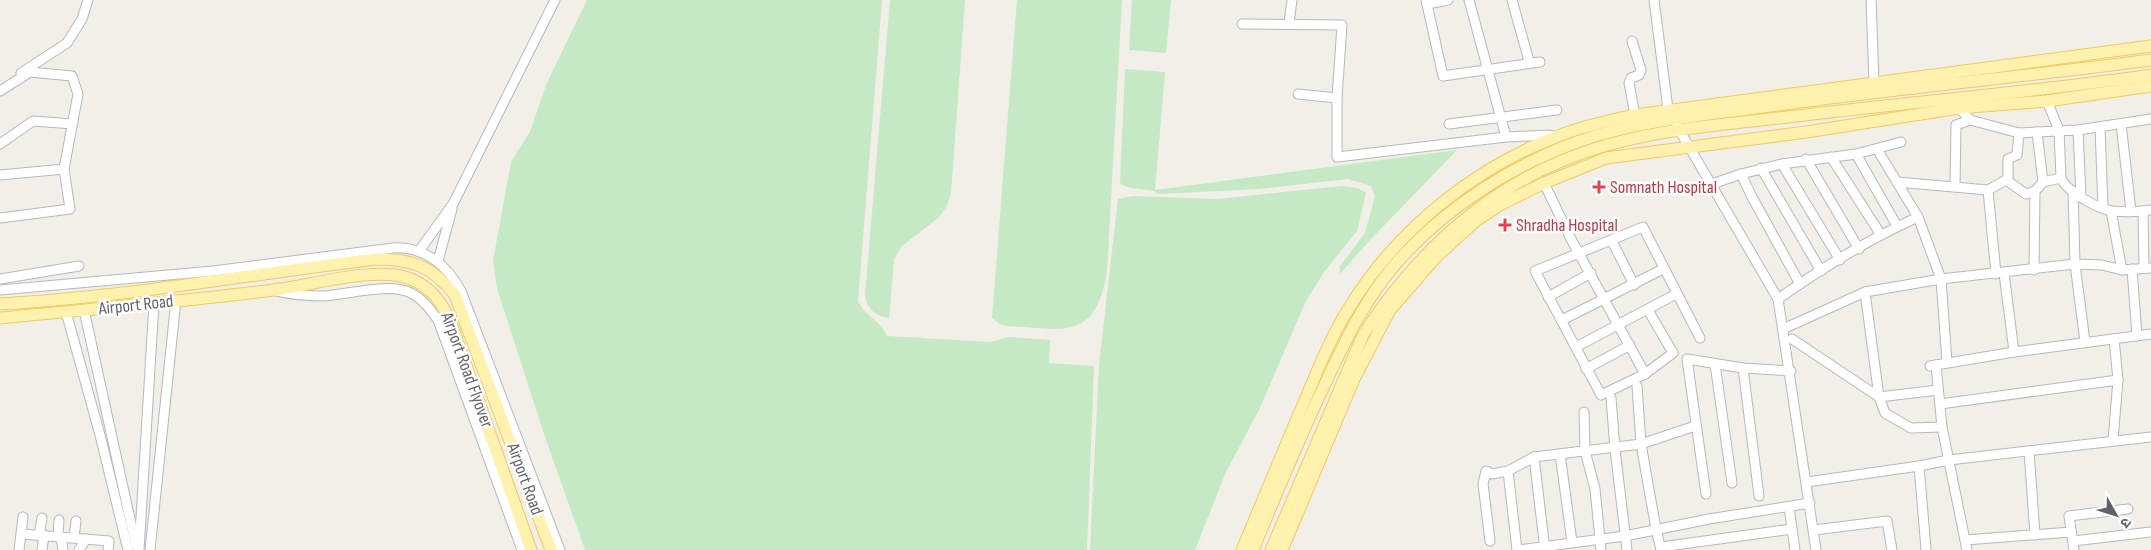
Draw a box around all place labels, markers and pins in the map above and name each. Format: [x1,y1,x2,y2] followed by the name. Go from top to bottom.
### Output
[1610,177,1717,198] place label: Somnath Hospital
[1592,180,1606,194] marker: Somnath Hospital
[1516,215,1618,236] place label: Shradha Hospital
[1498,218,1512,232] marker: Shradha Hospital

